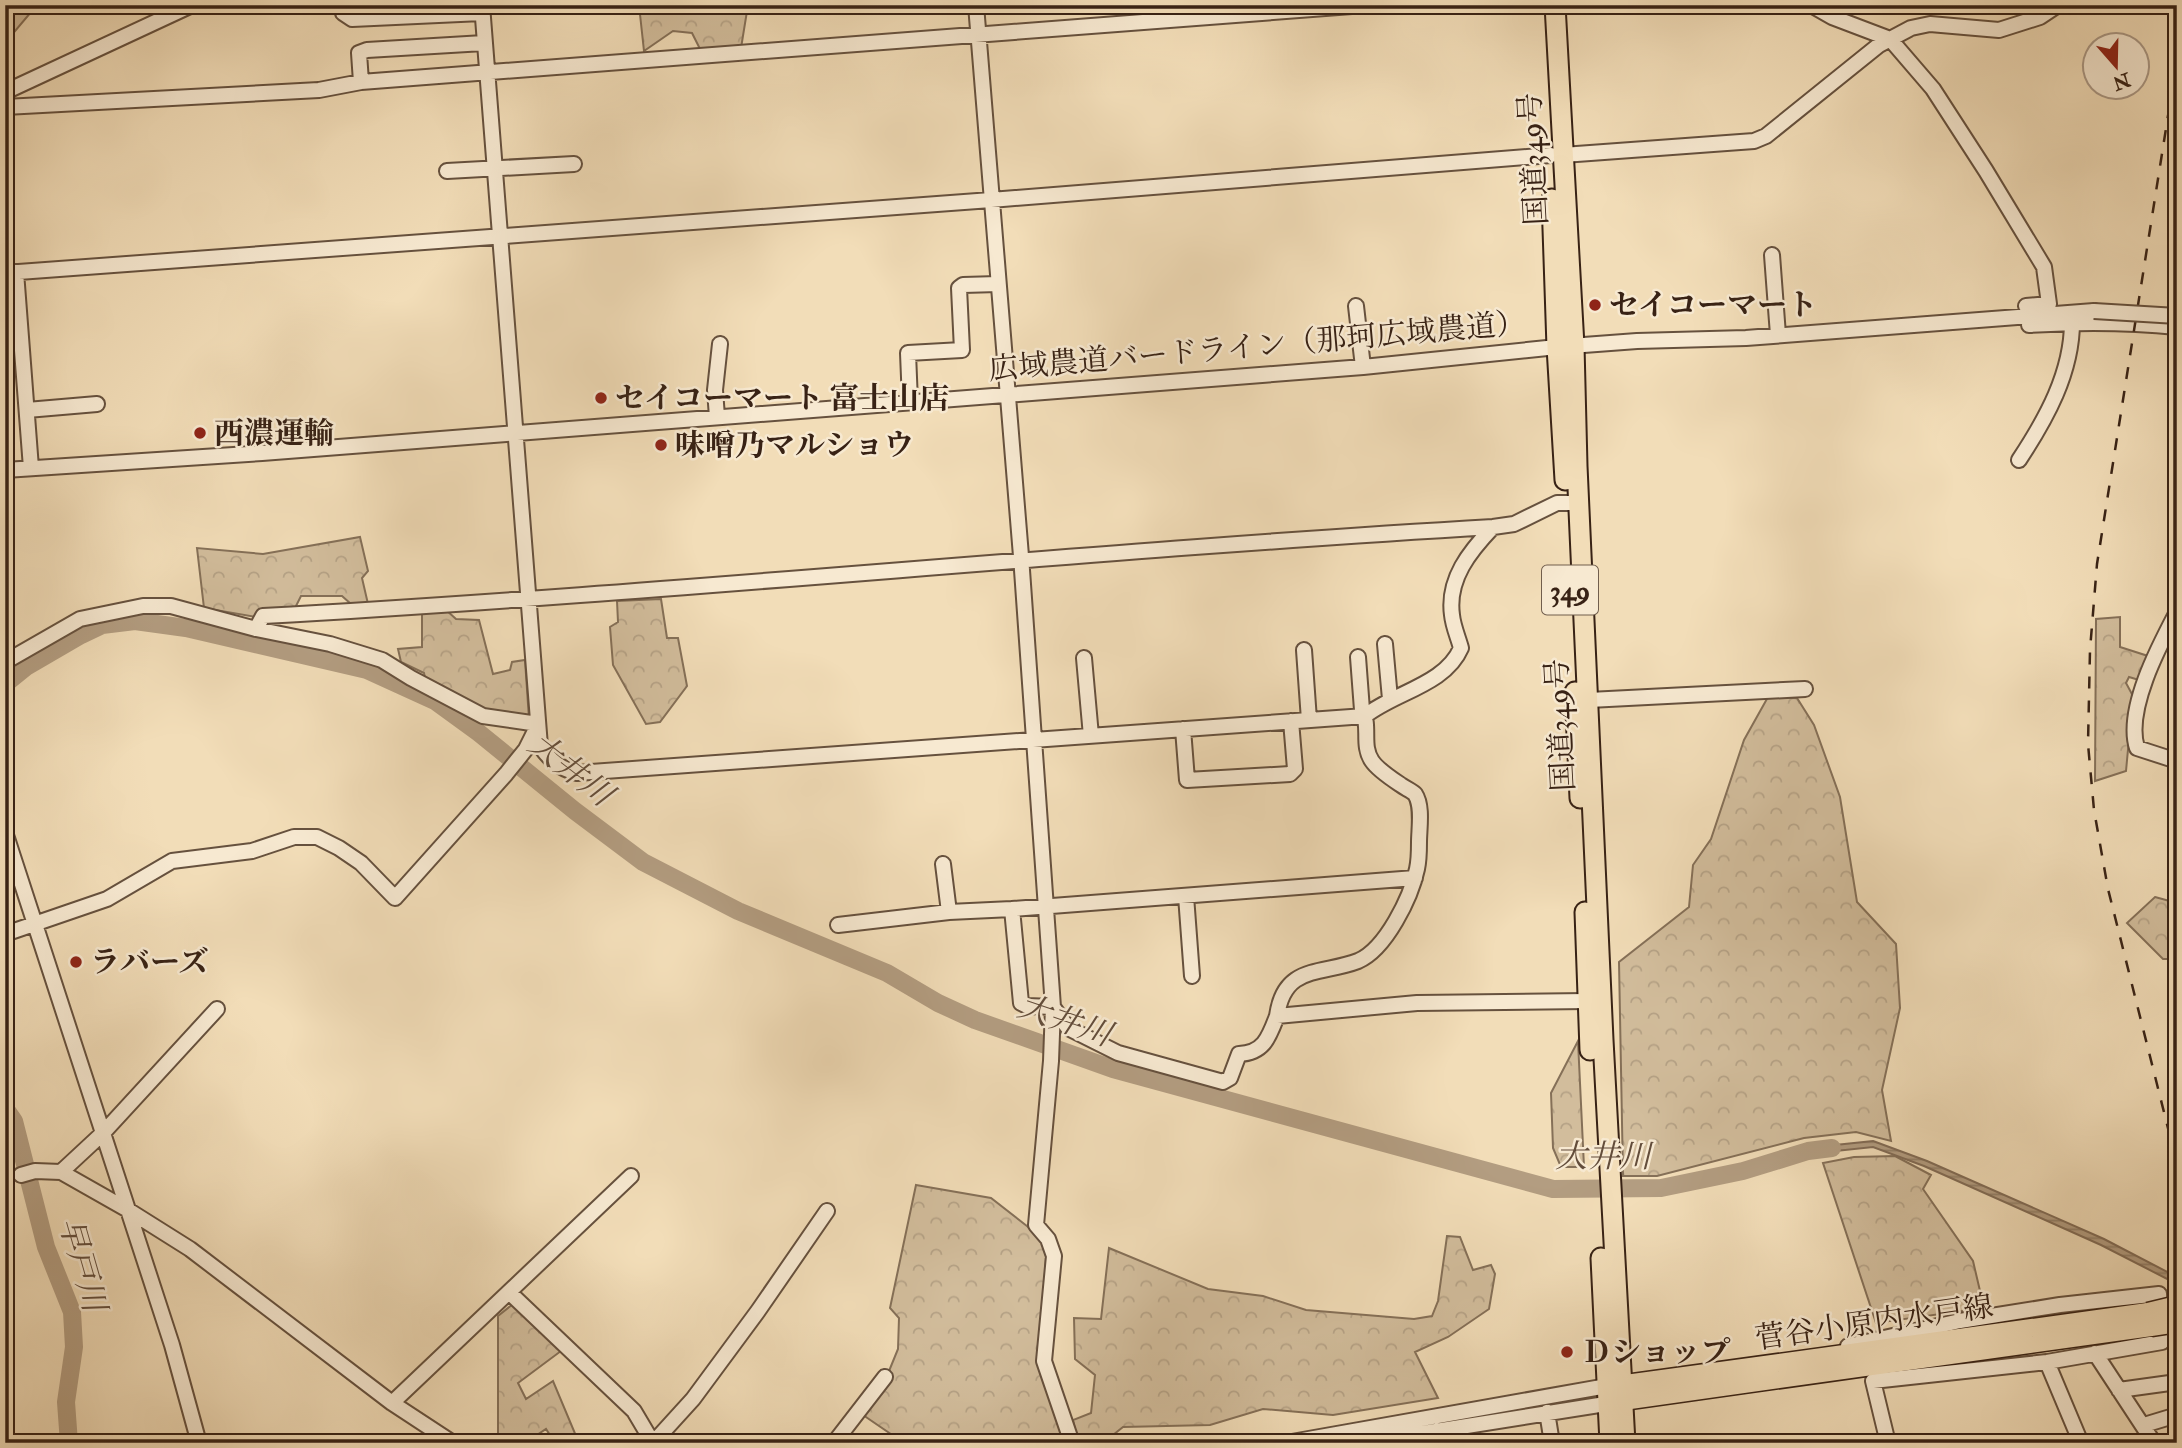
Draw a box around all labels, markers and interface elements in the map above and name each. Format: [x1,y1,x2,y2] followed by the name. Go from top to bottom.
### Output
[2080,32,2150,102] north arrow
[2108,67,2135,96] text: N
[1512,92,1555,226] street label: 国道349号
[1609,287,1817,324] place label: セイコーマート
[1587,297,1603,313] marker: セイコーマート
[987,305,1527,388] street label: 広域農道バードライン（那珂広域農道）
[615,380,949,417] place label: セイコーマート 富士山店
[593,390,609,406] marker: セイコーマート 富士山店
[214,415,334,452] place label: 西濃運輸
[192,425,208,441] marker: 西濃運輸
[675,427,914,464] place label: 味噌乃マルショウ
[653,437,669,453] marker: 味噌乃マルショウ
[1542,566,1598,614] road number: 349
[1539,658,1582,792] street label: 国道349号
[520,724,623,817] water label: 大井川
[90,944,209,981] place label: ラバーズ
[68,954,84,970] marker: ラバーズ
[1013,986,1119,1056] water label: 大井川
[1555,1137,1654,1177] water label: 大井川
[50,1213,115,1319] water label: 早戸川
[1753,1287,1995,1358] street label: 菅谷小原内水戸線
[1581,1334,1730,1371] place label: Ｄショップ
[1559,1344,1575,1360] marker: Ｄショップ

